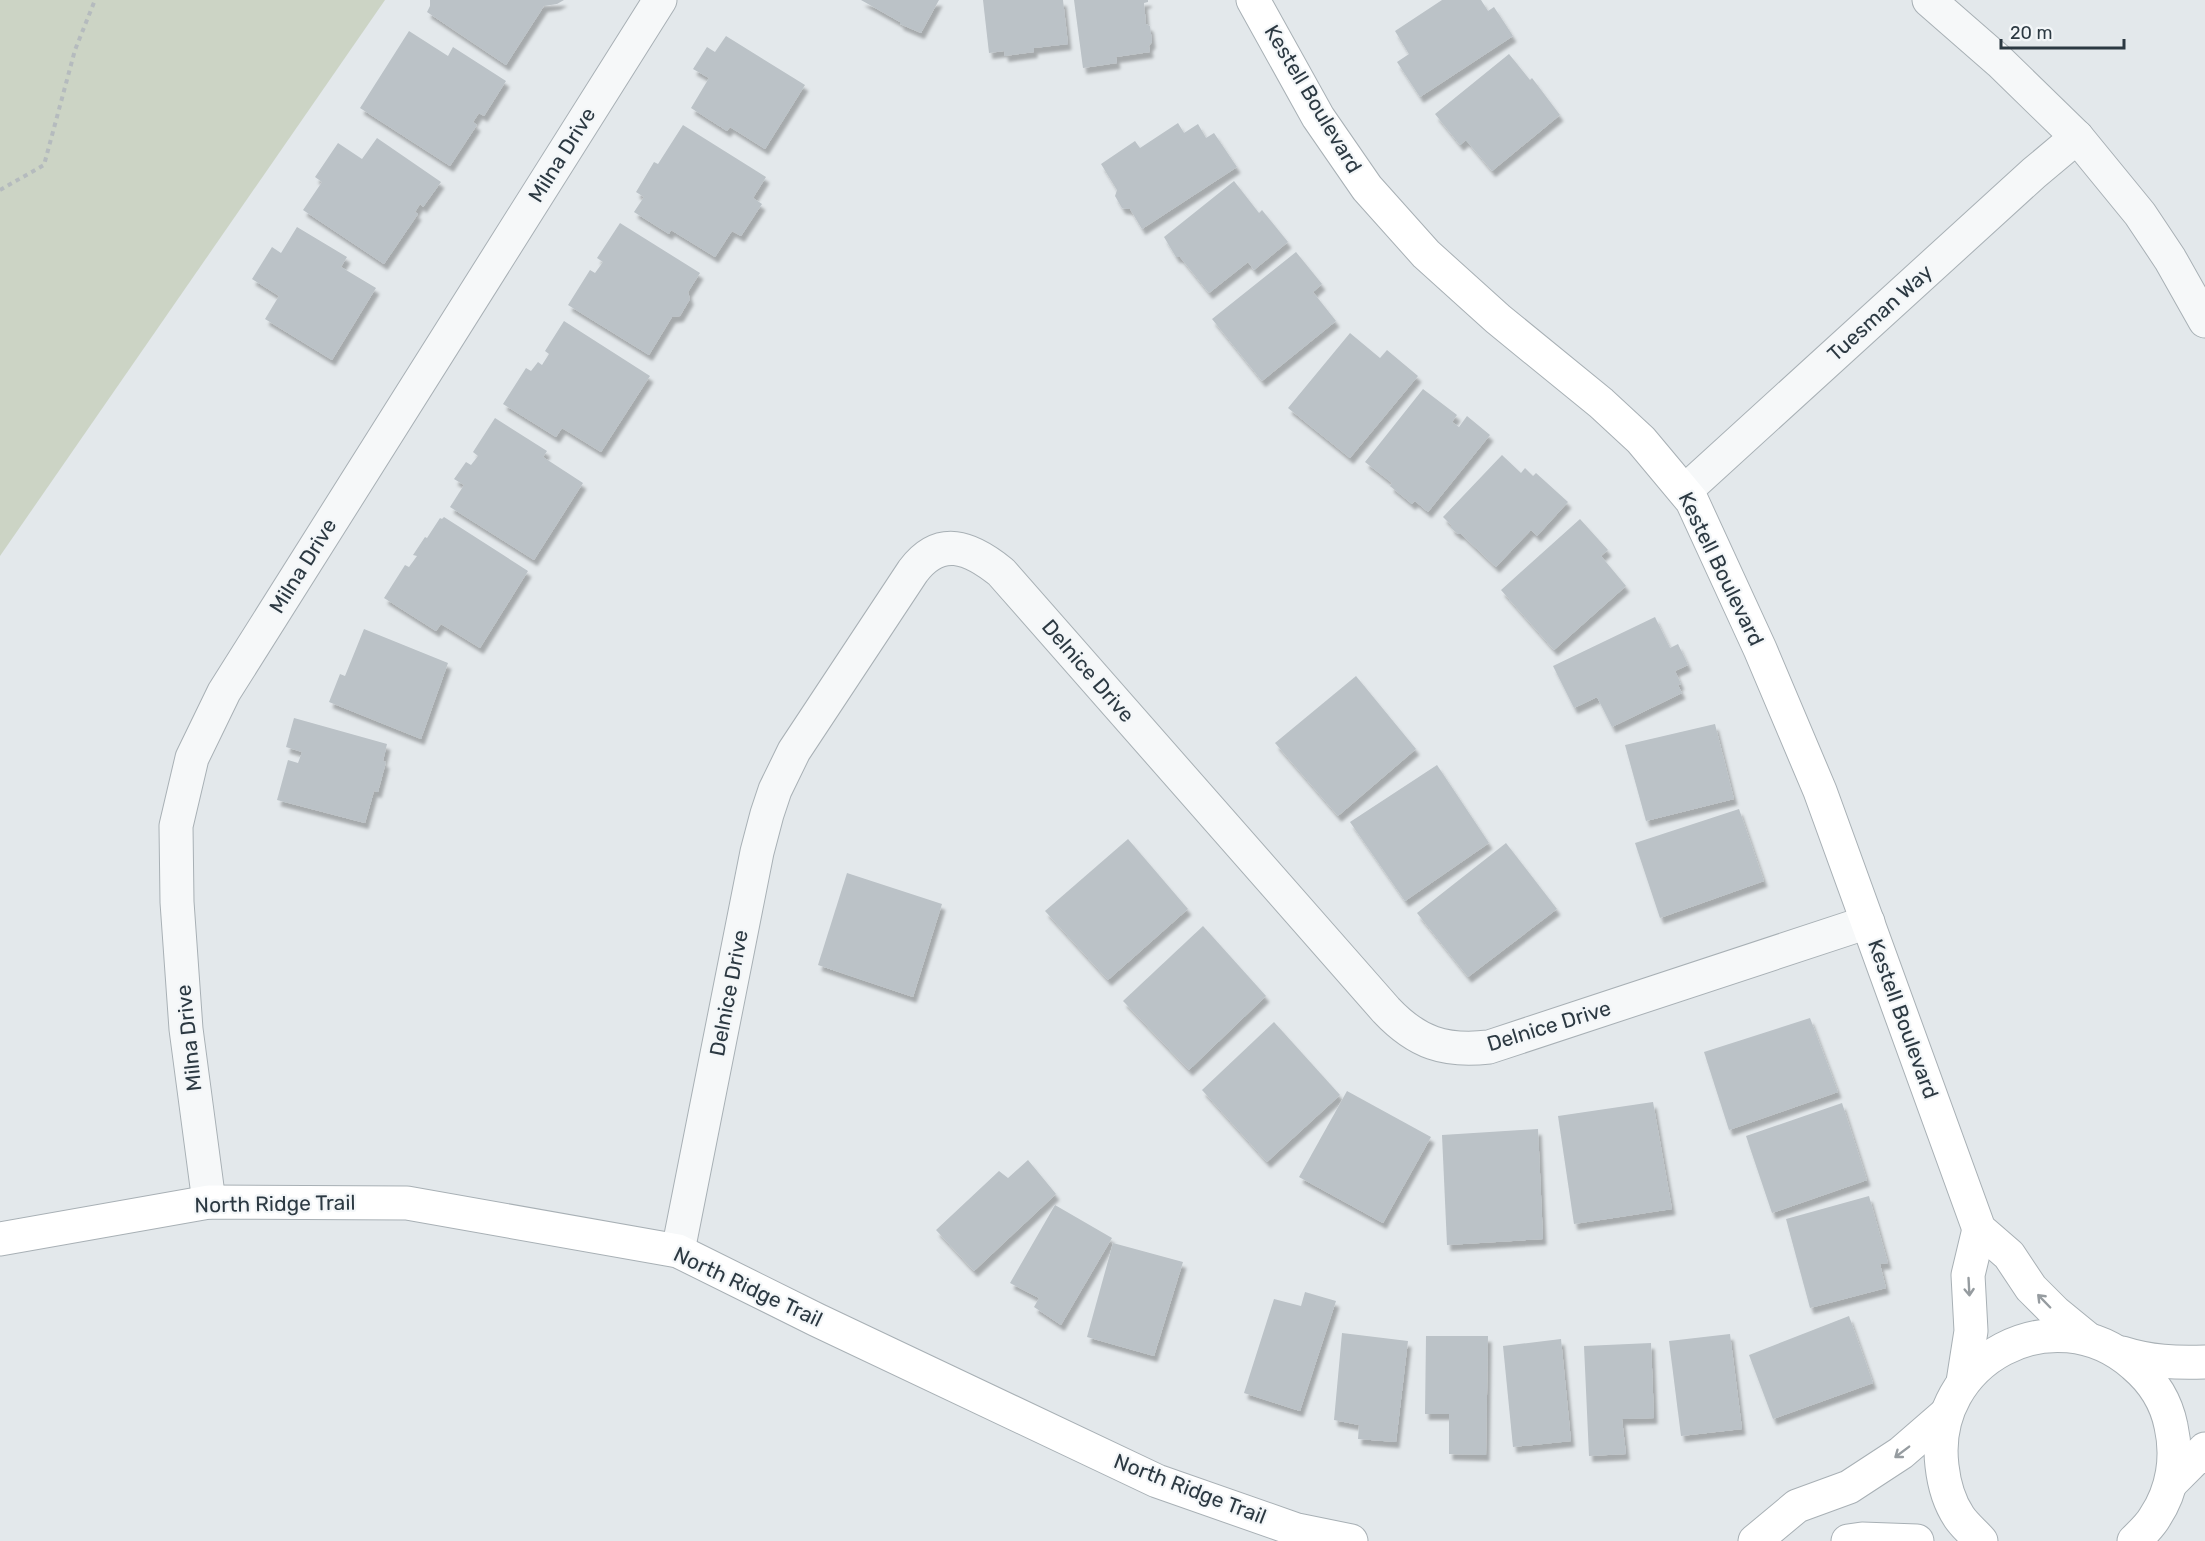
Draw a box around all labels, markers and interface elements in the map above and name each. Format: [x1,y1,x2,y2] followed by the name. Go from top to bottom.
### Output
[2001,12,2124,50] scale bar
[1259,20,1367,177] street label: Kestell Boulevard
[2010,22,2052,44] text: 20 m
[523,103,600,207] street label: Milna Drive
[1822,259,1938,366] street label: Tuesman Way
[1673,488,1770,650] street label: Kestell Boulevard
[264,514,341,618] street label: Milna Drive
[1037,614,1140,727] street label: Delnice Drive
[704,928,753,1058] street label: Delnice Drive
[1863,936,1944,1102] street label: Kestell Boulevard
[170,984,207,1092] street label: Milna Drive
[1484,995,1614,1056] street label: Delnice Drive
[194,1190,356,1217] street label: North Ridge Trail
[670,1241,826,1332] street label: North Ridge Trail
[1963,1276,1974,1296] one-way arrow
[2037,1293,2051,1308] one-way arrow
[1894,1446,1910,1458] one-way arrow
[1111,1448,1270,1529] street label: North Ridge Trail

